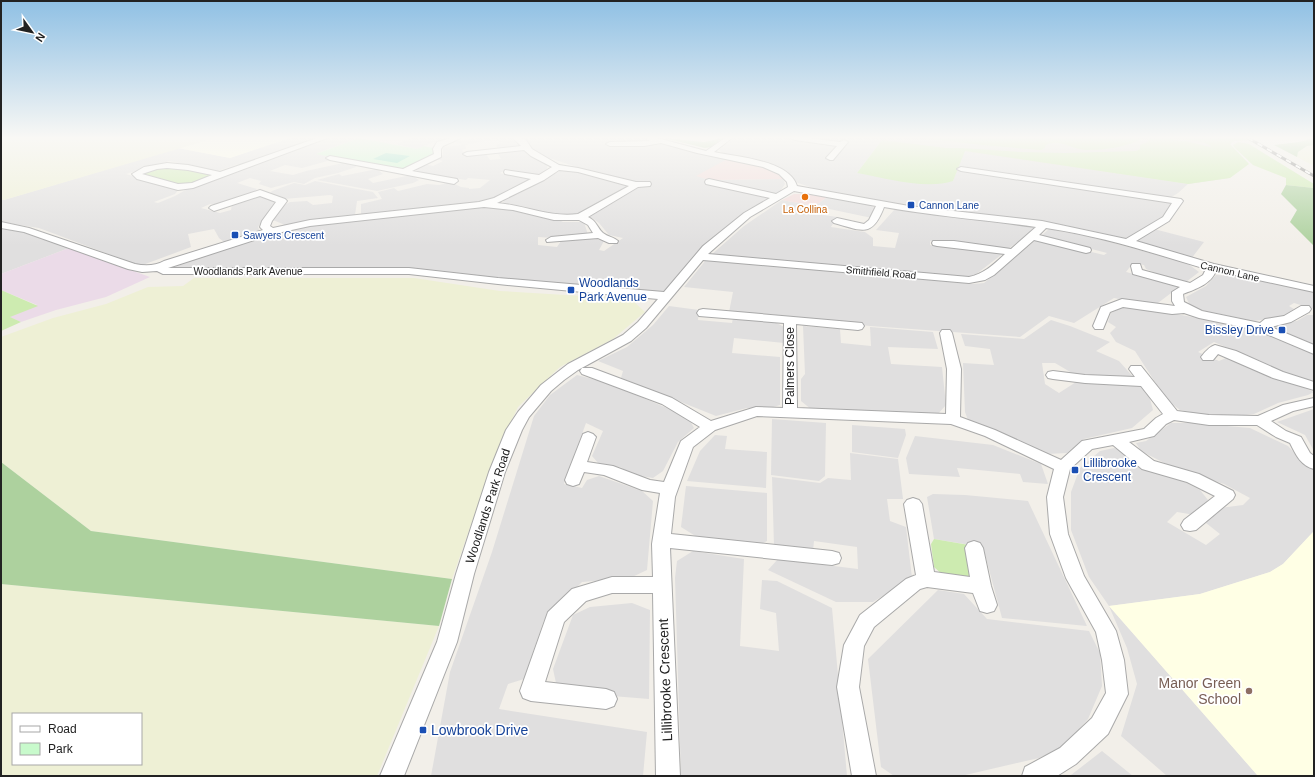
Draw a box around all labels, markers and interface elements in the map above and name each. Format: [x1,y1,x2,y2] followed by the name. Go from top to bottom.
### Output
[12,12,52,52] north arrow
[33,31,48,44] text: N
[800,192,810,202] marker: La Collina
[906,200,916,210] marker: Cannon Lane
[919,200,979,211] place label: Cannon Lane
[783,204,828,215] place label: La Collina
[230,230,240,240] marker: Sawyers Crescent
[243,230,324,241] place label: Sawyers Crescent
[1199,259,1261,284] street label: Cannon Lane
[845,264,917,281] street label: Smithfield Road
[193,266,303,277] street label: Woodlands Park Avenue
[579,276,647,304] place label: Woodlands Park Avenue
[566,285,576,295] marker: Woodlands Park Avenue
[1205,323,1274,337] place label: Bissley Drive
[1277,325,1287,335] marker: Bissley Drive
[783,327,797,405] street label: Palmers Close
[463,447,513,565] street label: Woodlands Park Road
[1083,456,1137,484] place label: Lillibrooke Crescent
[1070,465,1080,475] marker: Lillibrooke Crescent
[655,618,675,742] street label: Lillibrooke Crescent
[1159,675,1241,707] place label: Manor Green School
[1244,686,1254,696] marker: Manor Green School
[12,713,142,765] legend
[48,722,77,736] text: Road
[431,722,528,738] place label: Lowbrook Drive
[418,725,428,735] marker: Lowbrook Drive
[48,742,74,756] text: Park

